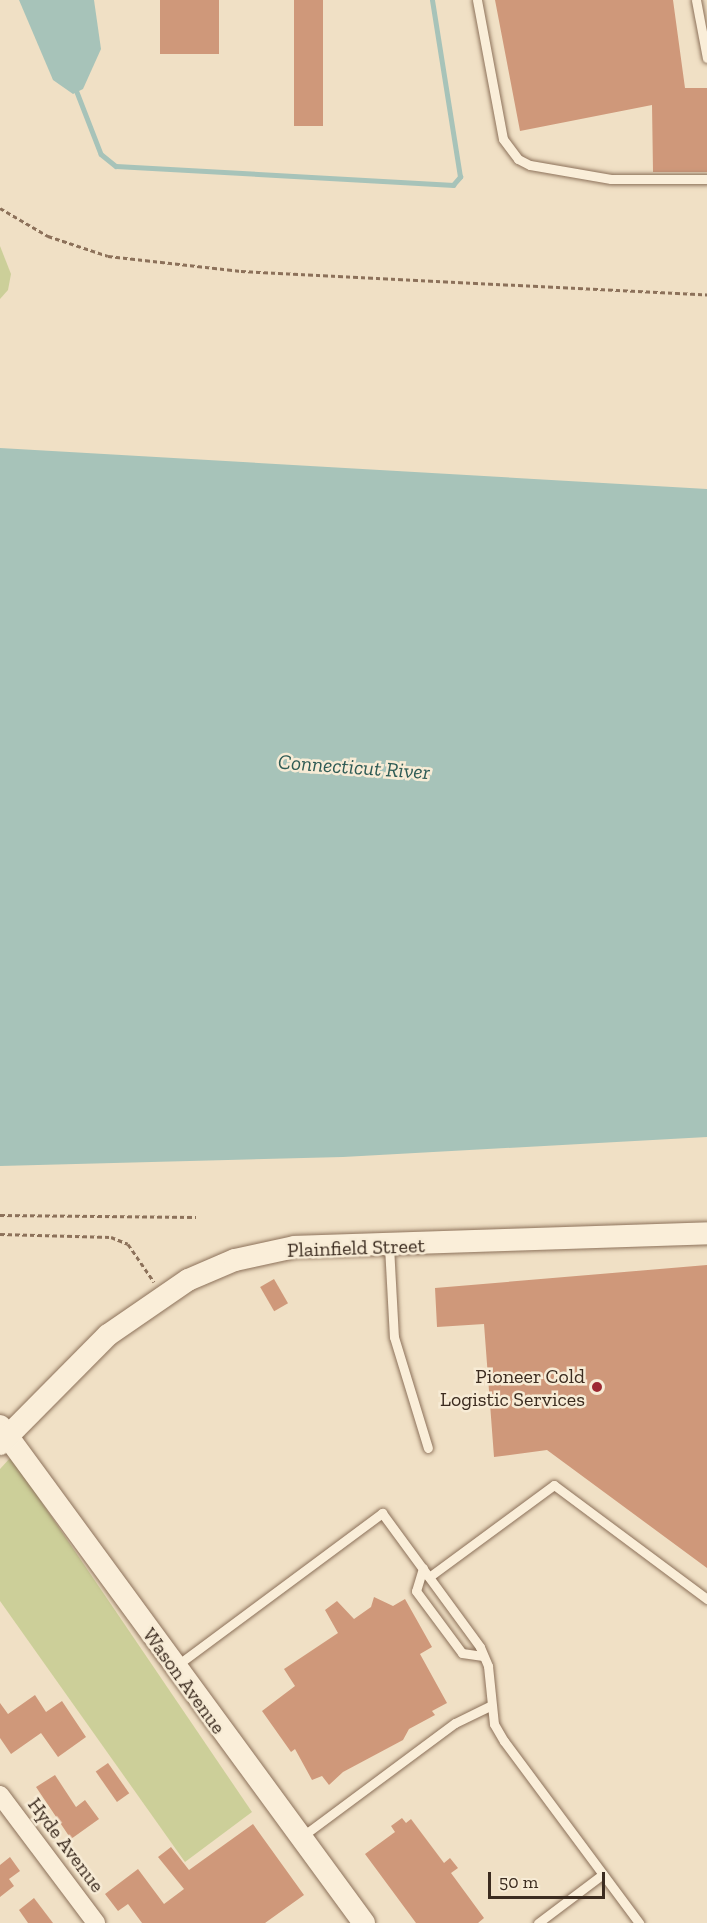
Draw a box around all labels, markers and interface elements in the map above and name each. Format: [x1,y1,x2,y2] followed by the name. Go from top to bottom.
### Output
[277,749,431,785] water label: Connecticut River
[287,1234,425,1262] street label: Plainfield Street
[440,1364,585,1411] place label: Pioneer Cold Logistic Services
[590,1380,604,1394] marker: Pioneer Cold Logistic Services
[137,1623,231,1739] street label: Wason Avenue
[23,1793,109,1897] street label: Hyde Avenue
[491,1860,608,1898] scale bar
[499,1871,538,1893] text: 50 m

